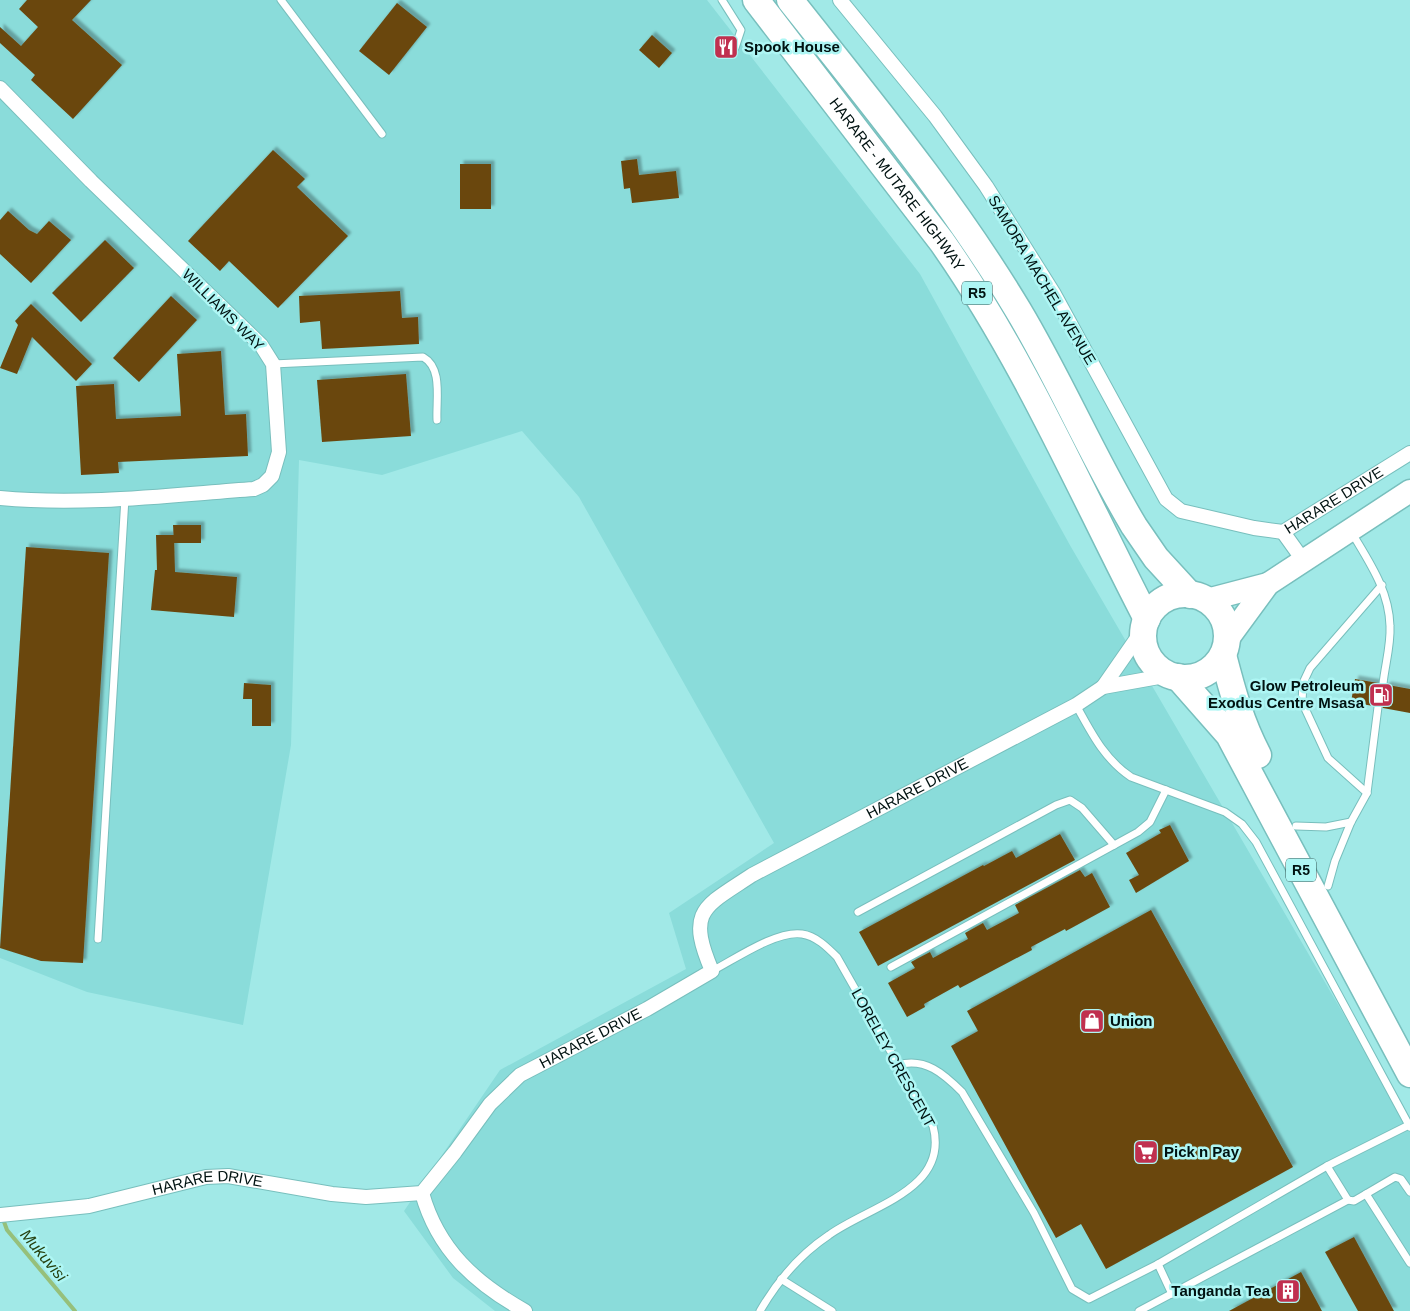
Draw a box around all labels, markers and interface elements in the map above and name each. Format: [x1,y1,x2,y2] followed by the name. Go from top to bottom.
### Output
[713,34,739,60] restaurant icon: Spook House
[744,38,840,55] place label: Spook House
[826,94,968,274] street label: HARARE - MUTARE HIGHWAY
[985,192,1100,367] street label: SAMORA MACHEL AVENUE
[179,265,268,354] street label: WILLIAMS WAY
[962,282,992,304] road number: R5
[1281,463,1386,537] street label: HARARE DRIVE
[1208,677,1365,711] place label: Glow Petroleum Exodus Centre Msasa
[1368,682,1394,708] fuel station icon: Glow Petroleum Exodus Centre Msasa
[863,754,971,822] street label: HARARE DRIVE
[1286,858,1316,882] road number: R5
[848,986,939,1130] street label: LORELEY CRESCENT
[536,1004,644,1071] street label: HARARE DRIVE
[1079,1008,1105,1034] shop icon: Union
[1110,1012,1153,1029] place label: Union
[1133,1139,1159,1165] supermarket icon: Pick n Pay
[1164,1143,1240,1160] place label: Pick n Pay
[150,1167,264,1198] street label: HARARE DRIVE
[17,1226,70,1285] water label: Mukuvisi
[1275,1278,1301,1304] building icon: Tanganda Tea
[1171,1282,1271,1299] place label: Tanganda Tea

